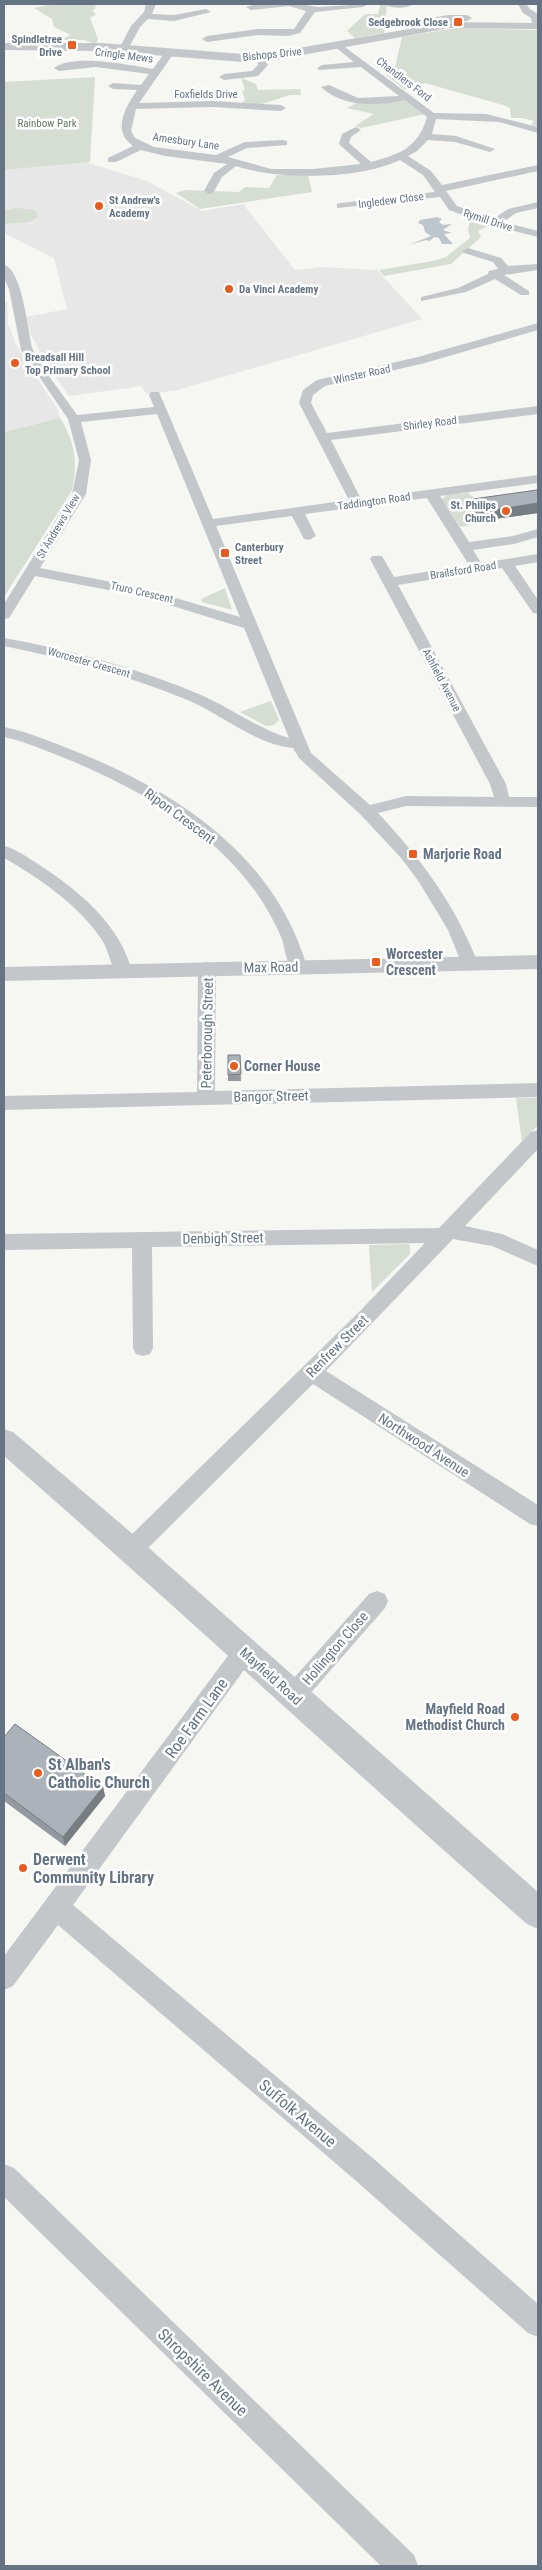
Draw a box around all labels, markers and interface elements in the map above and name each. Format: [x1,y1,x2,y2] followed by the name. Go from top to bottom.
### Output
[368,16,448,29] place label: Sedgebrook Close
[452,16,464,28] marker: Sedgebrook Close
[12,33,62,59] place label: Spindletree Drive
[66,39,78,51] marker: Spindletree Drive
[94,45,154,66] street label: Cringle Mews
[242,45,302,64] street label: Bishops Drive
[374,54,434,104] street label: Chandlers Ford
[174,88,238,101] street label: Foxfields Drive
[17,117,77,130] park label: Rainbow Park
[152,130,220,153] street label: Amesbury Lane
[358,190,425,211] street label: Ingledew Close
[109,194,160,220] place label: St Andrew's Academy
[93,200,105,212] marker: St Andrew's Academy
[462,206,514,234] street label: Rymill Drive
[223,283,235,295] marker: Da Vinci Academy
[239,283,319,296] place label: Da Vinci Academy
[25,351,111,377] place label: Breadsall Hill Top Primary School
[9,357,21,369] marker: Breadsall Hill Top Primary School
[333,362,392,387] street label: Winster Road
[403,414,458,433] street label: Shirley Road
[337,490,411,513] street label: Taddington Road
[34,492,83,561] street label: St Andrews View
[451,499,496,525] place label: St. Philips Church
[500,505,512,517] marker: St. Philips Church
[235,541,284,567] place label: Canterbury Street
[219,547,231,559] marker: Canterbury Street
[429,559,497,582] street label: Brailsford Road
[109,579,174,606] street label: Truro Crescent
[46,645,132,680] street label: Worcester Crescent
[420,647,464,714] street label: Ashfield Avenue
[142,785,218,847] street label: Ripon Crescent
[423,846,502,862] place label: Marjorie Road
[407,848,419,860] marker: Marjorie Road
[386,946,443,978] place label: Worcester Crescent
[370,956,382,968] marker: Worcester Crescent
[243,959,299,975] street label: Max Road
[198,977,216,1089] street label: Peterborough Street
[244,1058,321,1074] place label: Corner House
[228,1060,240,1072] marker: Corner House
[233,1087,309,1105] street label: Bangor Street
[182,1229,264,1247] street label: Denbigh Street
[303,1312,371,1380] street label: Renfrew Street
[376,1410,473,1480] street label: Northwood Avenue
[299,1608,371,1688] street label: Hollington Close
[237,1644,305,1708] street label: Mayfield Road
[161,1675,232,1762] street label: Roe Farm Lane
[406,1701,505,1733] place label: Mayfield Road Methodist Church
[509,1711,521,1723] marker: Mayfield Road Methodist Church
[48,1755,150,1792] place label: St Alban's Catholic Church
[32,1767,44,1779] marker: St Alban's Catholic Church
[33,1850,154,1887] place label: Derwent Community Library
[17,1862,29,1874] marker: Derwent Community Library
[255,2076,340,2151] street label: Suffolk Avenue
[154,2325,251,2420] street label: Shropshire Avenue

